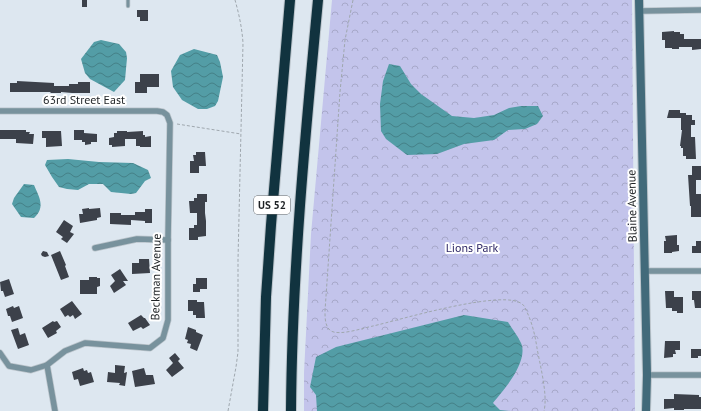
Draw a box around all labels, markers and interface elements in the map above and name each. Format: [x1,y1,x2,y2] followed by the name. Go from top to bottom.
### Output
[43,92,125,107] street label: 63rd Street East
[623,170,640,242] street label: Blaine Avenue
[254,196,290,214] road number: US 52
[147,234,164,320] street label: Beckman Avenue
[446,240,499,255] park label: Lions Park

